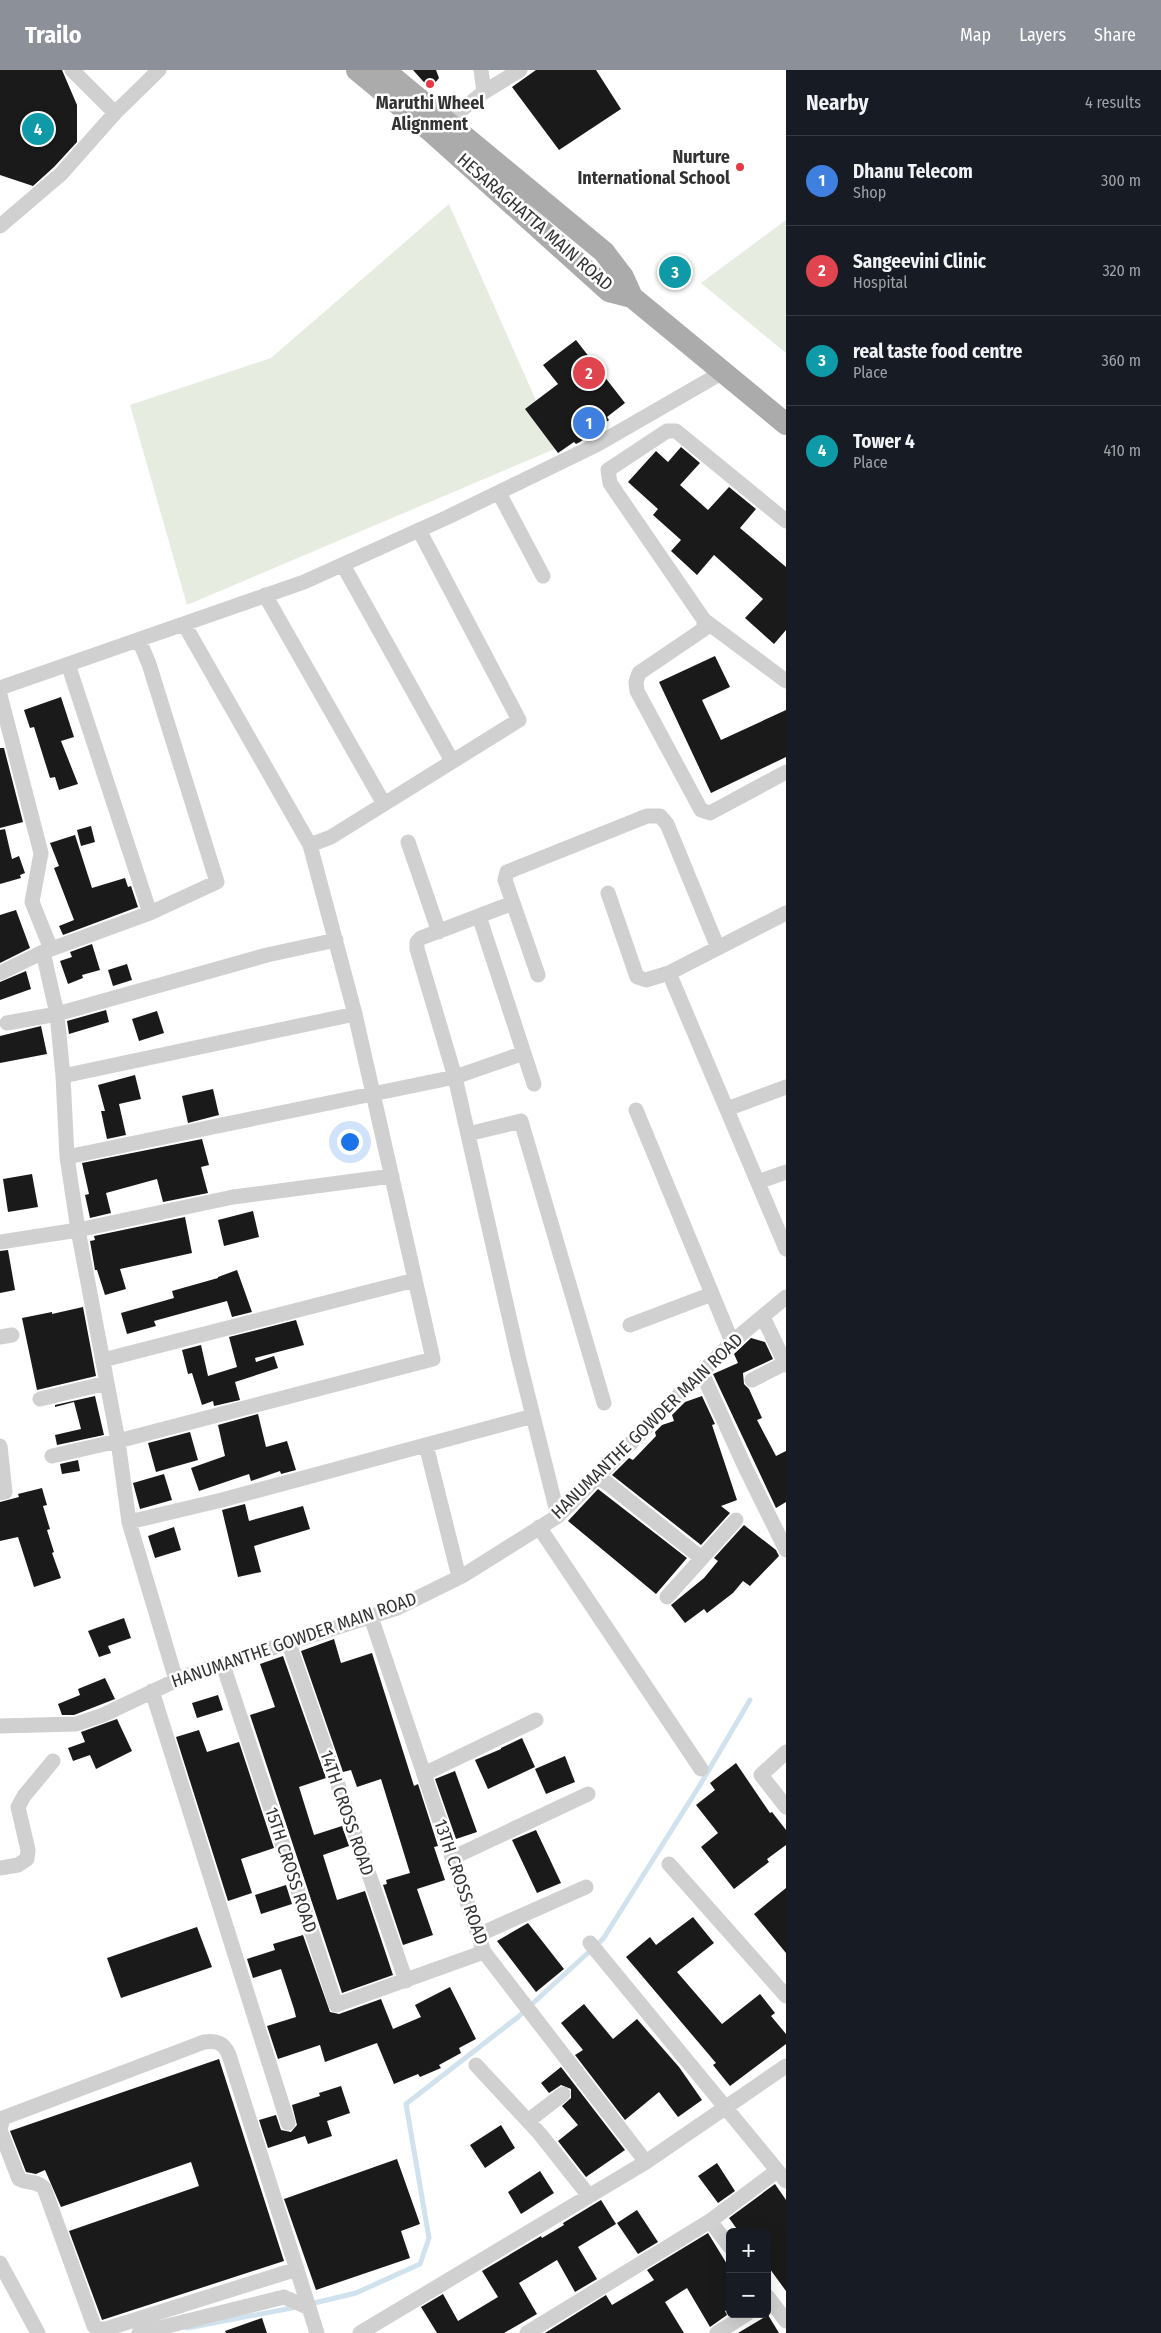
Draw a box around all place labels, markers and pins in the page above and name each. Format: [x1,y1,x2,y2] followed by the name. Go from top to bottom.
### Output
[424,78,436,90] marker: Maruthi Wheel Alignment
[376,92,484,135] place label: Maruthi Wheel Alignment
[22,110,54,148] pin: 4
[577,146,730,189] place label: Nurture International School
[734,161,746,173] marker: Nurture International School
[659,253,691,291] pin: 3
[573,354,605,392] pin: 2
[573,404,605,442] pin: 1

